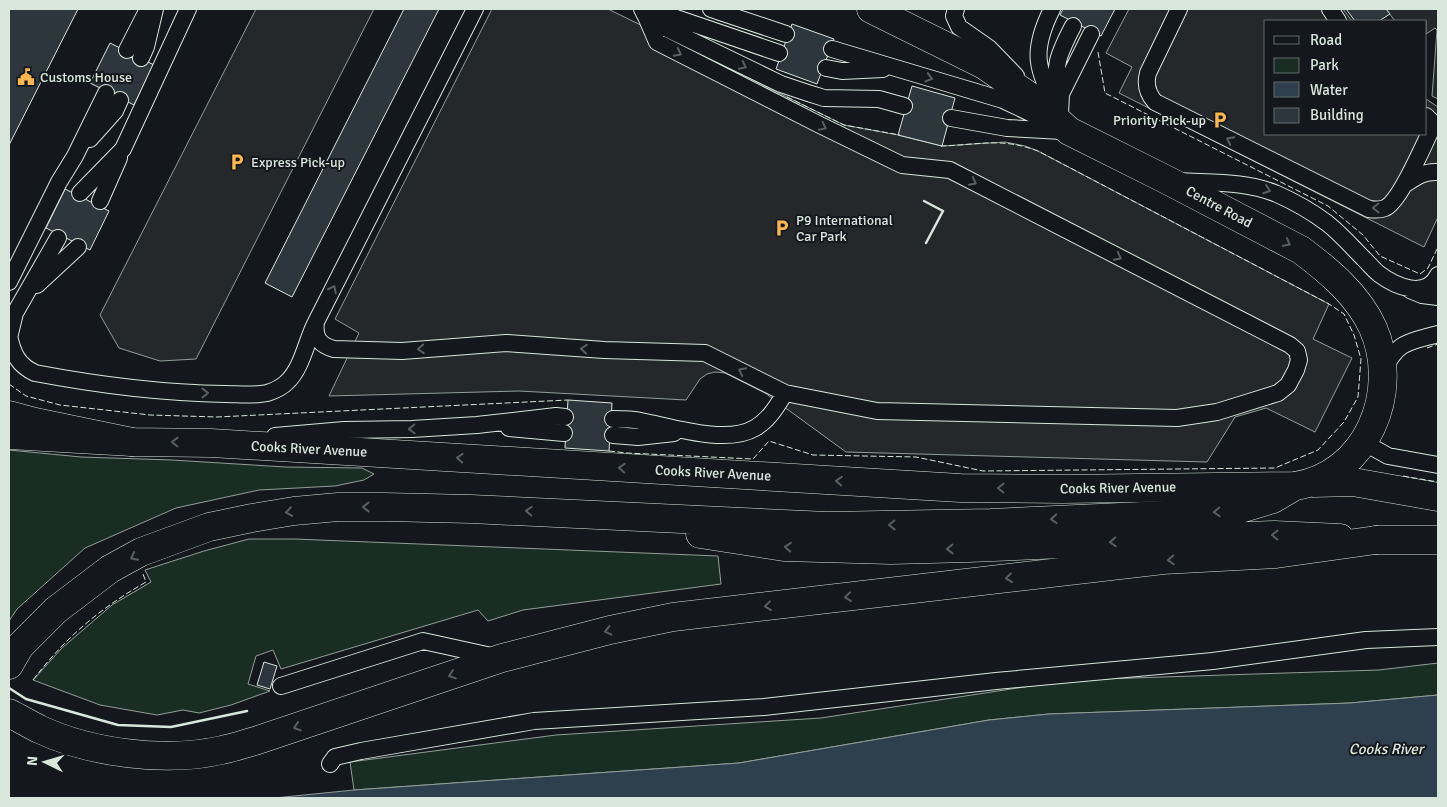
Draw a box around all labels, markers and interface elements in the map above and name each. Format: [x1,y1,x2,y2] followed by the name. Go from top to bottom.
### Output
[1264,20,1427,135] legend
[1310,31,1342,49] text: Road
[673,47,682,57] one-way arrow
[1310,56,1339,74] text: Park
[738,59,747,70] one-way arrow
[16,67,36,87] public building icon: Customs House
[40,69,132,86] place label: Customs House
[924,73,933,83] one-way arrow
[1310,81,1348,99] text: Water
[1310,106,1364,124] text: Building
[1210,110,1230,130] parking icon: Priority Pick-up
[1113,112,1206,129] place label: Priority Pick-up
[818,120,827,131] one-way arrow
[1227,136,1236,146] one-way arrow
[227,152,247,172] parking icon: Express Pick-up
[251,154,345,171] place label: Express Pick-up
[968,176,977,186] one-way arrow
[1183,182,1255,232] street label: Centre Road
[1262,184,1271,194] one-way arrow
[1372,203,1380,213] one-way arrow
[796,212,893,245] place label: P9 International Car Park
[772,218,792,238] parking icon: P9 International Car Park
[1282,237,1291,247] one-way arrow
[1113,251,1122,261] one-way arrow
[327,285,337,294] one-way arrow
[417,344,425,355] one-way arrow
[579,344,587,355] one-way arrow
[738,367,747,377] one-way arrow
[202,388,210,398] one-way arrow
[407,423,415,434] one-way arrow
[171,437,178,447] one-way arrow
[250,437,368,461] street label: Cooks River Avenue
[455,452,463,463] one-way arrow
[654,461,772,485] street label: Cooks River Avenue
[618,462,626,473] one-way arrow
[835,475,843,486] one-way arrow
[1060,478,1176,498] street label: Cooks River Avenue
[997,483,1005,494] one-way arrow
[362,502,370,512] one-way arrow
[285,506,293,517] one-way arrow
[524,506,532,517] one-way arrow
[1212,507,1220,517] one-way arrow
[1050,514,1058,525] one-way arrow
[888,520,896,530] one-way arrow
[1271,530,1278,540] one-way arrow
[1108,537,1116,547] one-way arrow
[784,542,792,553] one-way arrow
[946,544,954,554] one-way arrow
[130,550,139,560] one-way arrow
[1167,554,1175,565] one-way arrow
[1005,572,1013,583] one-way arrow
[844,591,852,602] one-way arrow
[764,600,772,611] one-way arrow
[603,625,612,635] one-way arrow
[448,669,456,679] one-way arrow
[294,721,302,731] one-way arrow
[20,737,70,787] north arrow
[1349,740,1426,758] water label: Cooks River
[24,755,41,767] text: N

